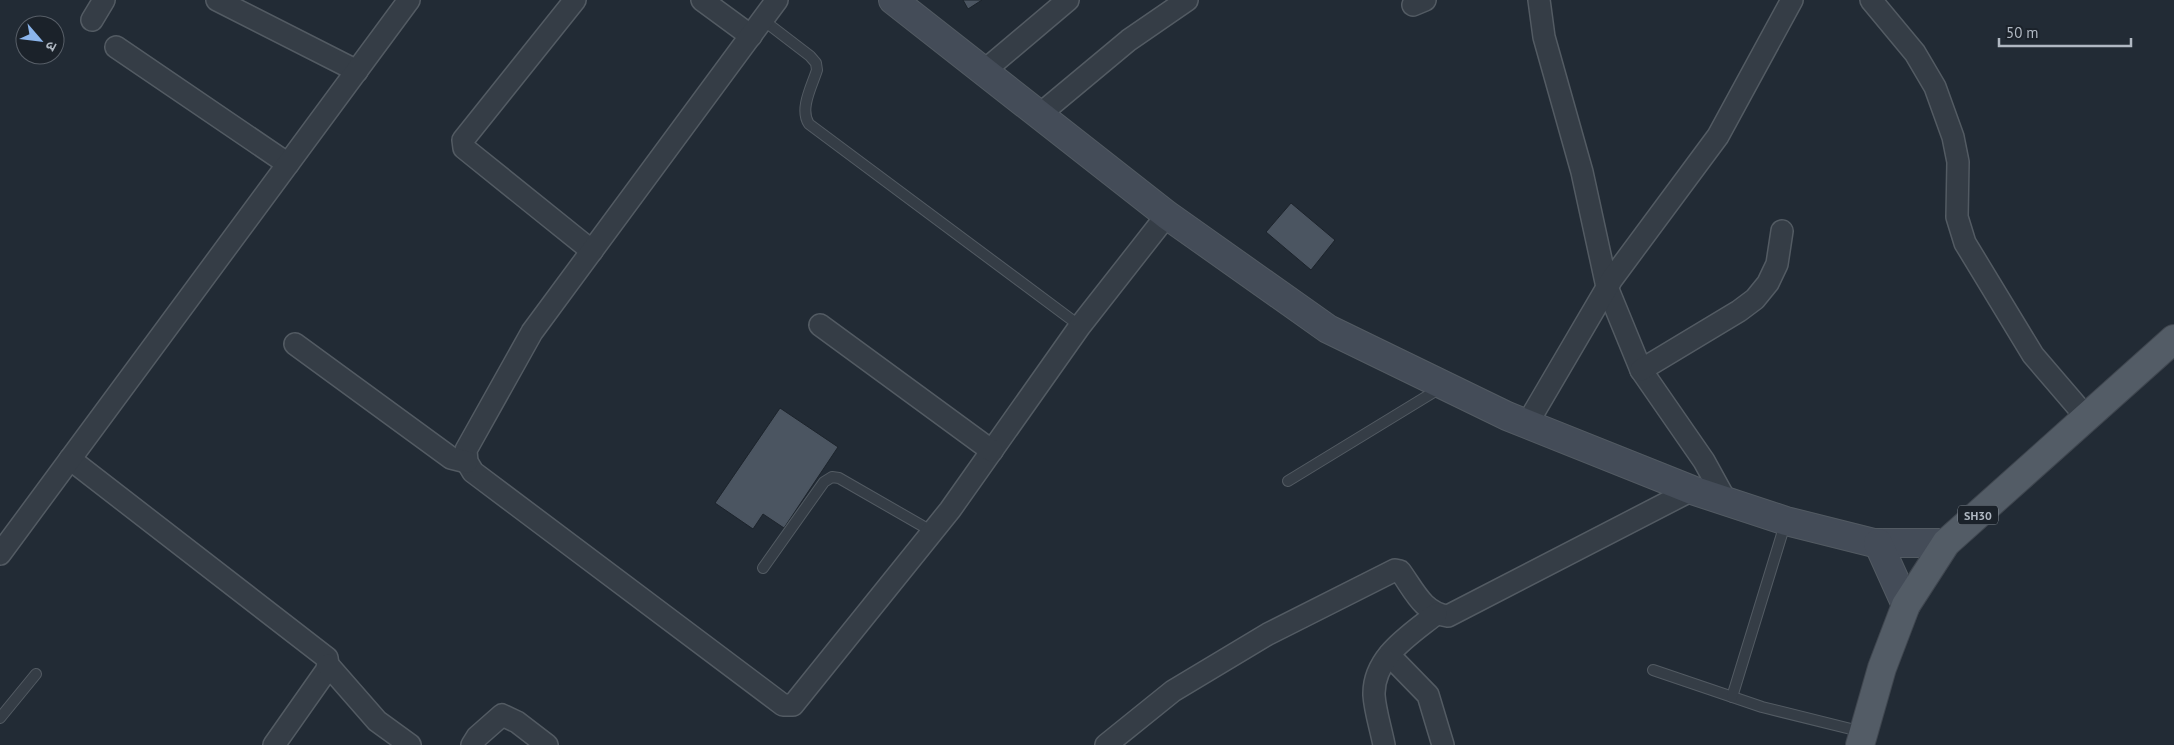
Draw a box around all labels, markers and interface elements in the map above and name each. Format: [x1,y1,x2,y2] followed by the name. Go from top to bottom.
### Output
[15,15,65,65] north arrow
[1999,15,2132,47] scale bar
[2006,23,2039,42] text: 50 m
[41,38,61,55] text: उ
[1958,506,1998,524] road number: SH30

